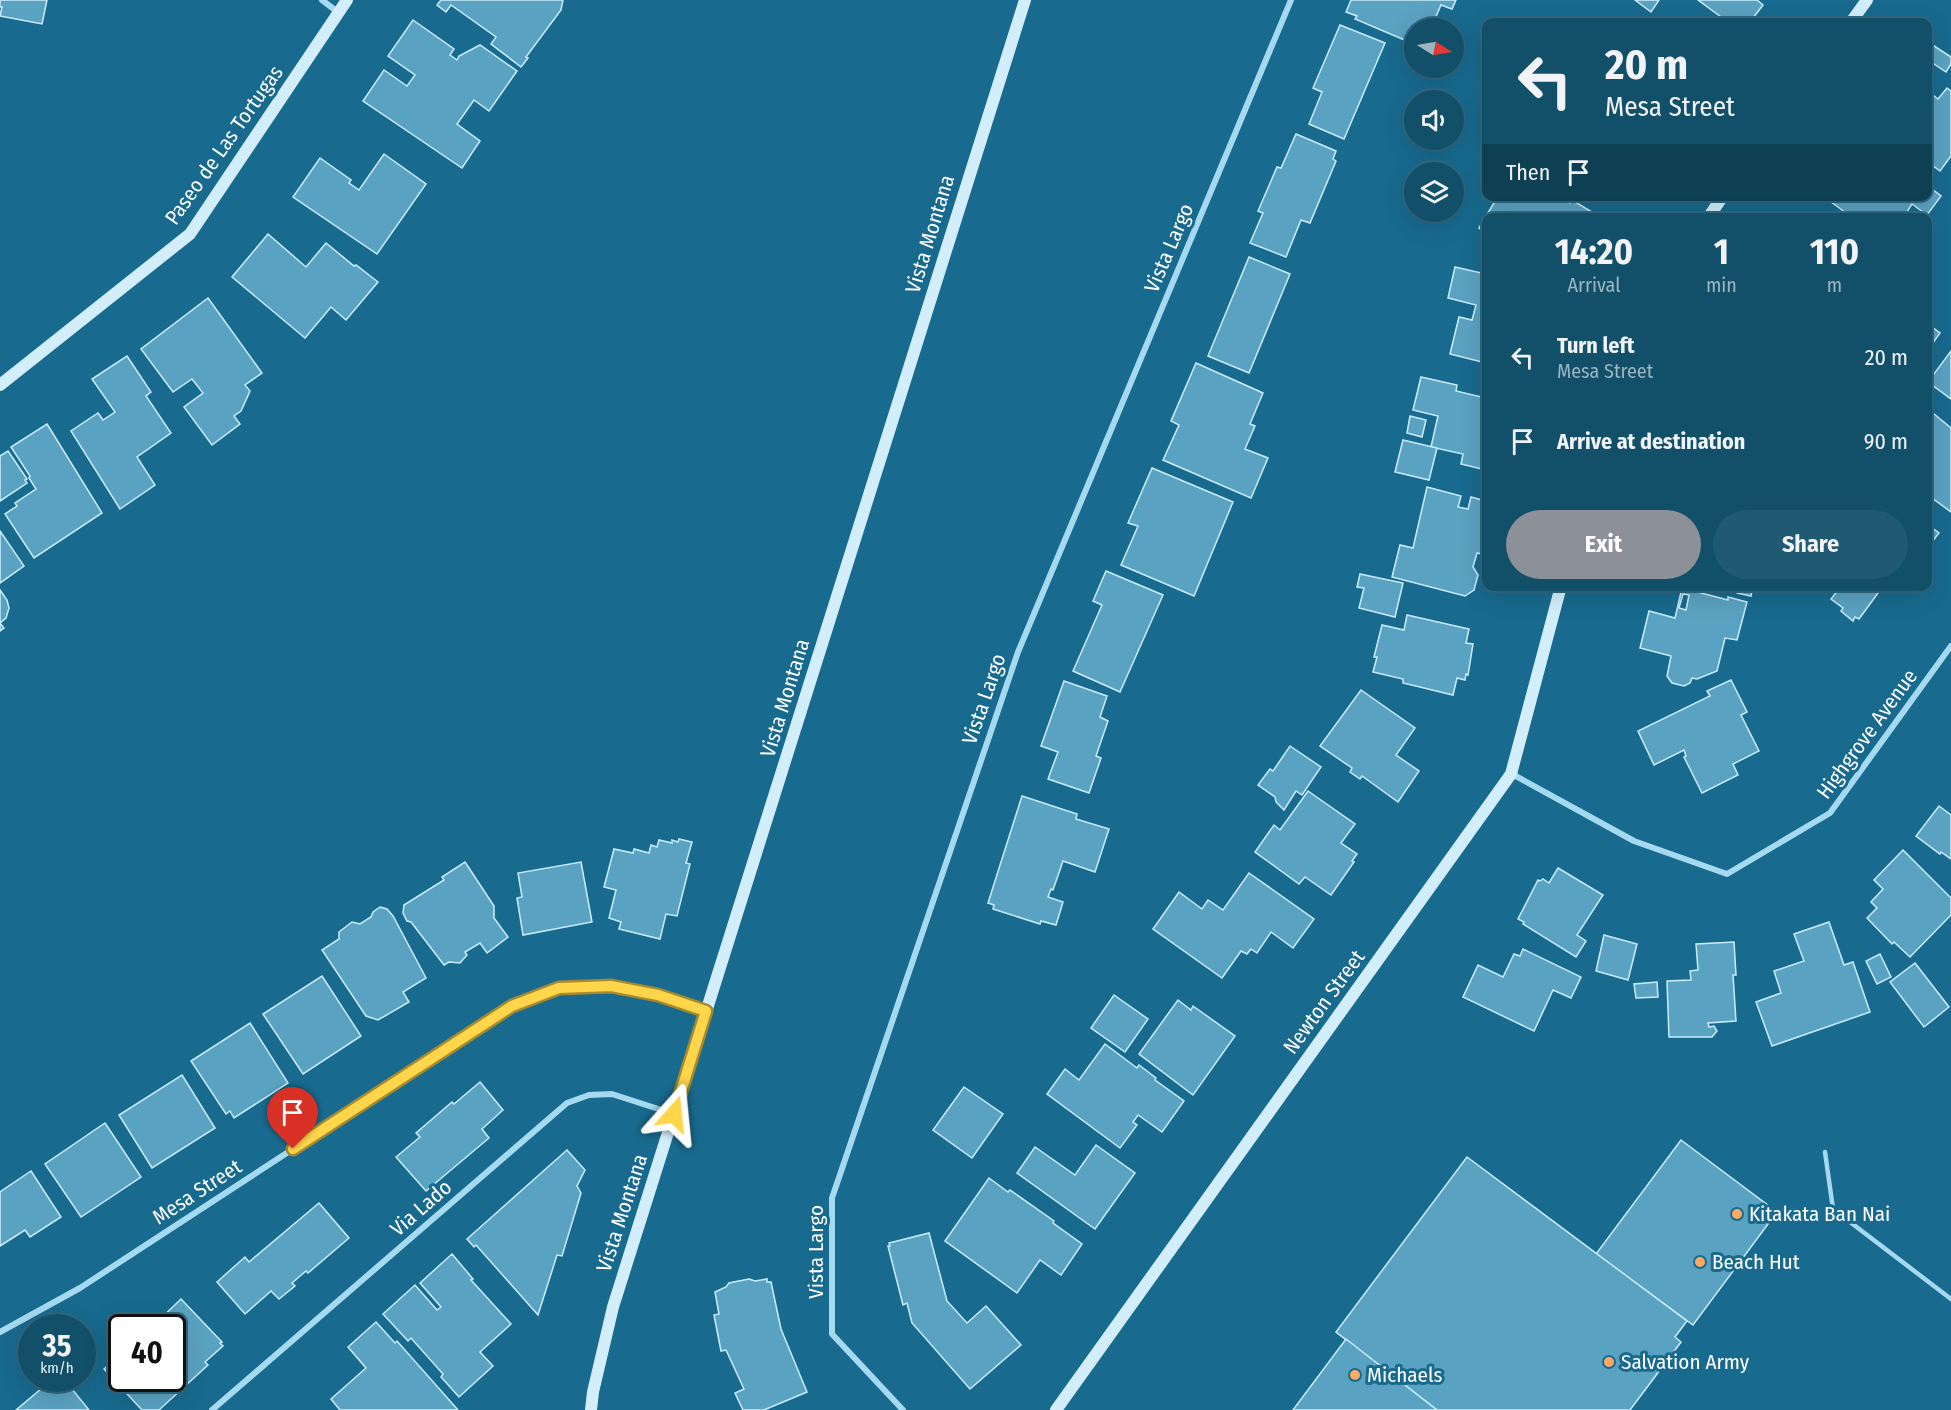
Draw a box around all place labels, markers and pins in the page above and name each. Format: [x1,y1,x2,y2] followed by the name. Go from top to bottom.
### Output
[267,1087,318,1149] pin
[1749,1201,1890,1227] place label: Kitakata Ban Nai
[1730,1207,1744,1221] marker: Kitakata Ban Nai
[1712,1249,1800,1275] place label: Beach Hut
[1693,1255,1707,1269] marker: Beach Hut
[1621,1349,1750,1375] place label: Salvation Army
[1602,1355,1616,1369] marker: Salvation Army
[1367,1362,1442,1388] place label: Michaels
[1348,1368,1362,1382] marker: Michaels

